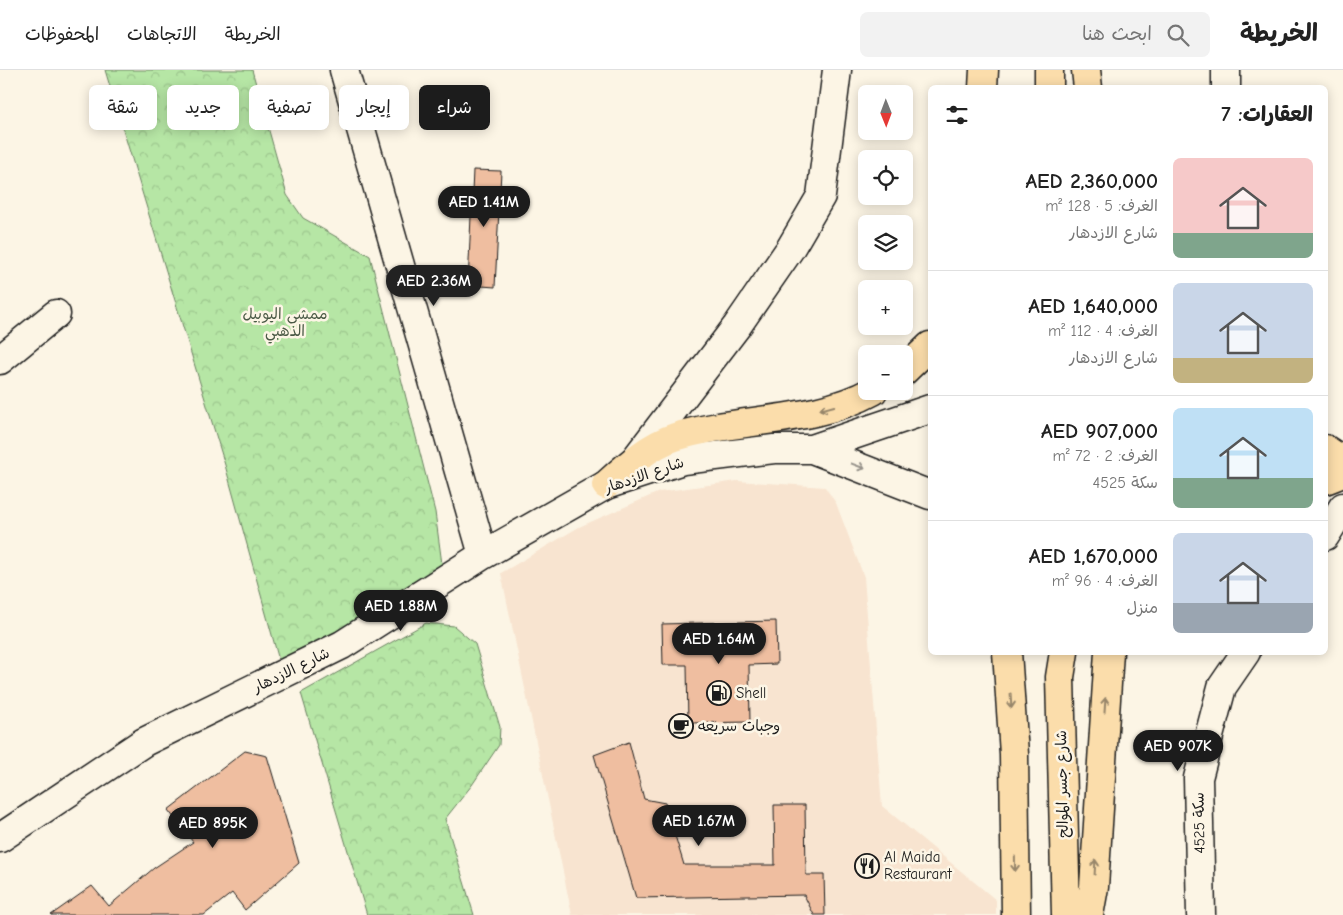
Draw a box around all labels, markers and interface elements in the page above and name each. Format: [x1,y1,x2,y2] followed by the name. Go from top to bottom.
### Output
[860,12,1210,57] search box
[1240,19,1318,47] text: الخريطة
[1164,21,1192,49] icon: search
[1082,23,1152,45] text: ابحث هنا
[25,24,99,45] text: المحفوظات
[127,24,197,45] text: الاتجاهات
[225,24,281,45] text: الخريطة
[89,85,157,130] chip: شقة
[167,85,239,130] chip: جديد
[249,85,329,130] chip: تصفية
[339,85,409,130] chip: إيجار
[419,85,490,130] chip: شراء
[858,85,912,140] north arrow
[858,85,913,400] map controls
[943,101,971,129] icon: filters
[1221,102,1313,126] text: العقارات: 7
[858,150,913,205] button: locate
[1026,169,1158,193] text: AED 2,360,000
[1213,178,1273,238] icon: home
[427,186,541,228] pin: AED 1.41M
[449,193,519,211] text: AED 1.41M
[1045,197,1158,215] text: الغرف: 5 · 128 m²
[858,215,913,270] button: layers
[1069,224,1158,242] text: شارع الازدهار
[377,264,491,307] pin: AED 2.36M
[397,272,471,290] text: AED 2.36M
[858,280,913,335] button: +
[1028,294,1158,318] text: AED 1,640,000
[1213,303,1273,363] icon: home
[242,305,328,344] park label: ممشى اليوبيل الذهبي
[1048,322,1158,340] text: الغرف: 4 · 112 m²
[858,345,913,400] button: −
[1069,349,1158,367] text: شارع الازدهار
[820,404,836,413] one-way arrow
[1041,419,1158,443] text: AED 907,000
[1213,428,1273,488] icon: home
[1052,447,1158,465] text: الغرف: 2 · 72 m²
[601,453,687,498] street label: شارع الازدهار
[850,462,865,471] one-way arrow
[1093,474,1158,492] text: سكة 4525
[1029,544,1158,568] text: AED 1,670,000
[1213,553,1273,613] icon: home
[1052,572,1158,590] text: الغرف: 4 · 96 m²
[344,590,458,632] pin: AED 1.88M
[365,597,437,615] text: AED 1.88M
[1126,599,1158,617] text: منزل
[662,622,776,665] pin: AED 1.64M
[683,630,755,648] text: AED 1.64M
[249,644,333,698] street label: شارع الازدهار
[706,680,732,706] fuel station icon: Shell
[736,684,766,702] place label: Shell
[1006,693,1015,709] one-way arrow
[1100,697,1109,713] one-way arrow
[668,713,694,739] cafe icon: وجبات سريعه
[698,717,780,735] place label: وجبات سريعه
[1052,730,1073,838] street label: شارع جسر الموالح
[1126,730,1230,772] pin: AED 907K
[1144,737,1212,755] text: AED 907K
[1189,792,1209,854] street label: سكة 4525
[642,804,756,847] pin: AED 1.67M
[161,806,265,849] pin: AED 895K
[663,812,735,830] text: AED 1.67M
[179,814,247,832] text: AED 895K
[884,848,952,883] place label: Al Maida Restaurant
[854,853,880,879] restaurant icon: Al Maida Restaurant
[1010,855,1020,871] one-way arrow
[1090,859,1099,875] one-way arrow

